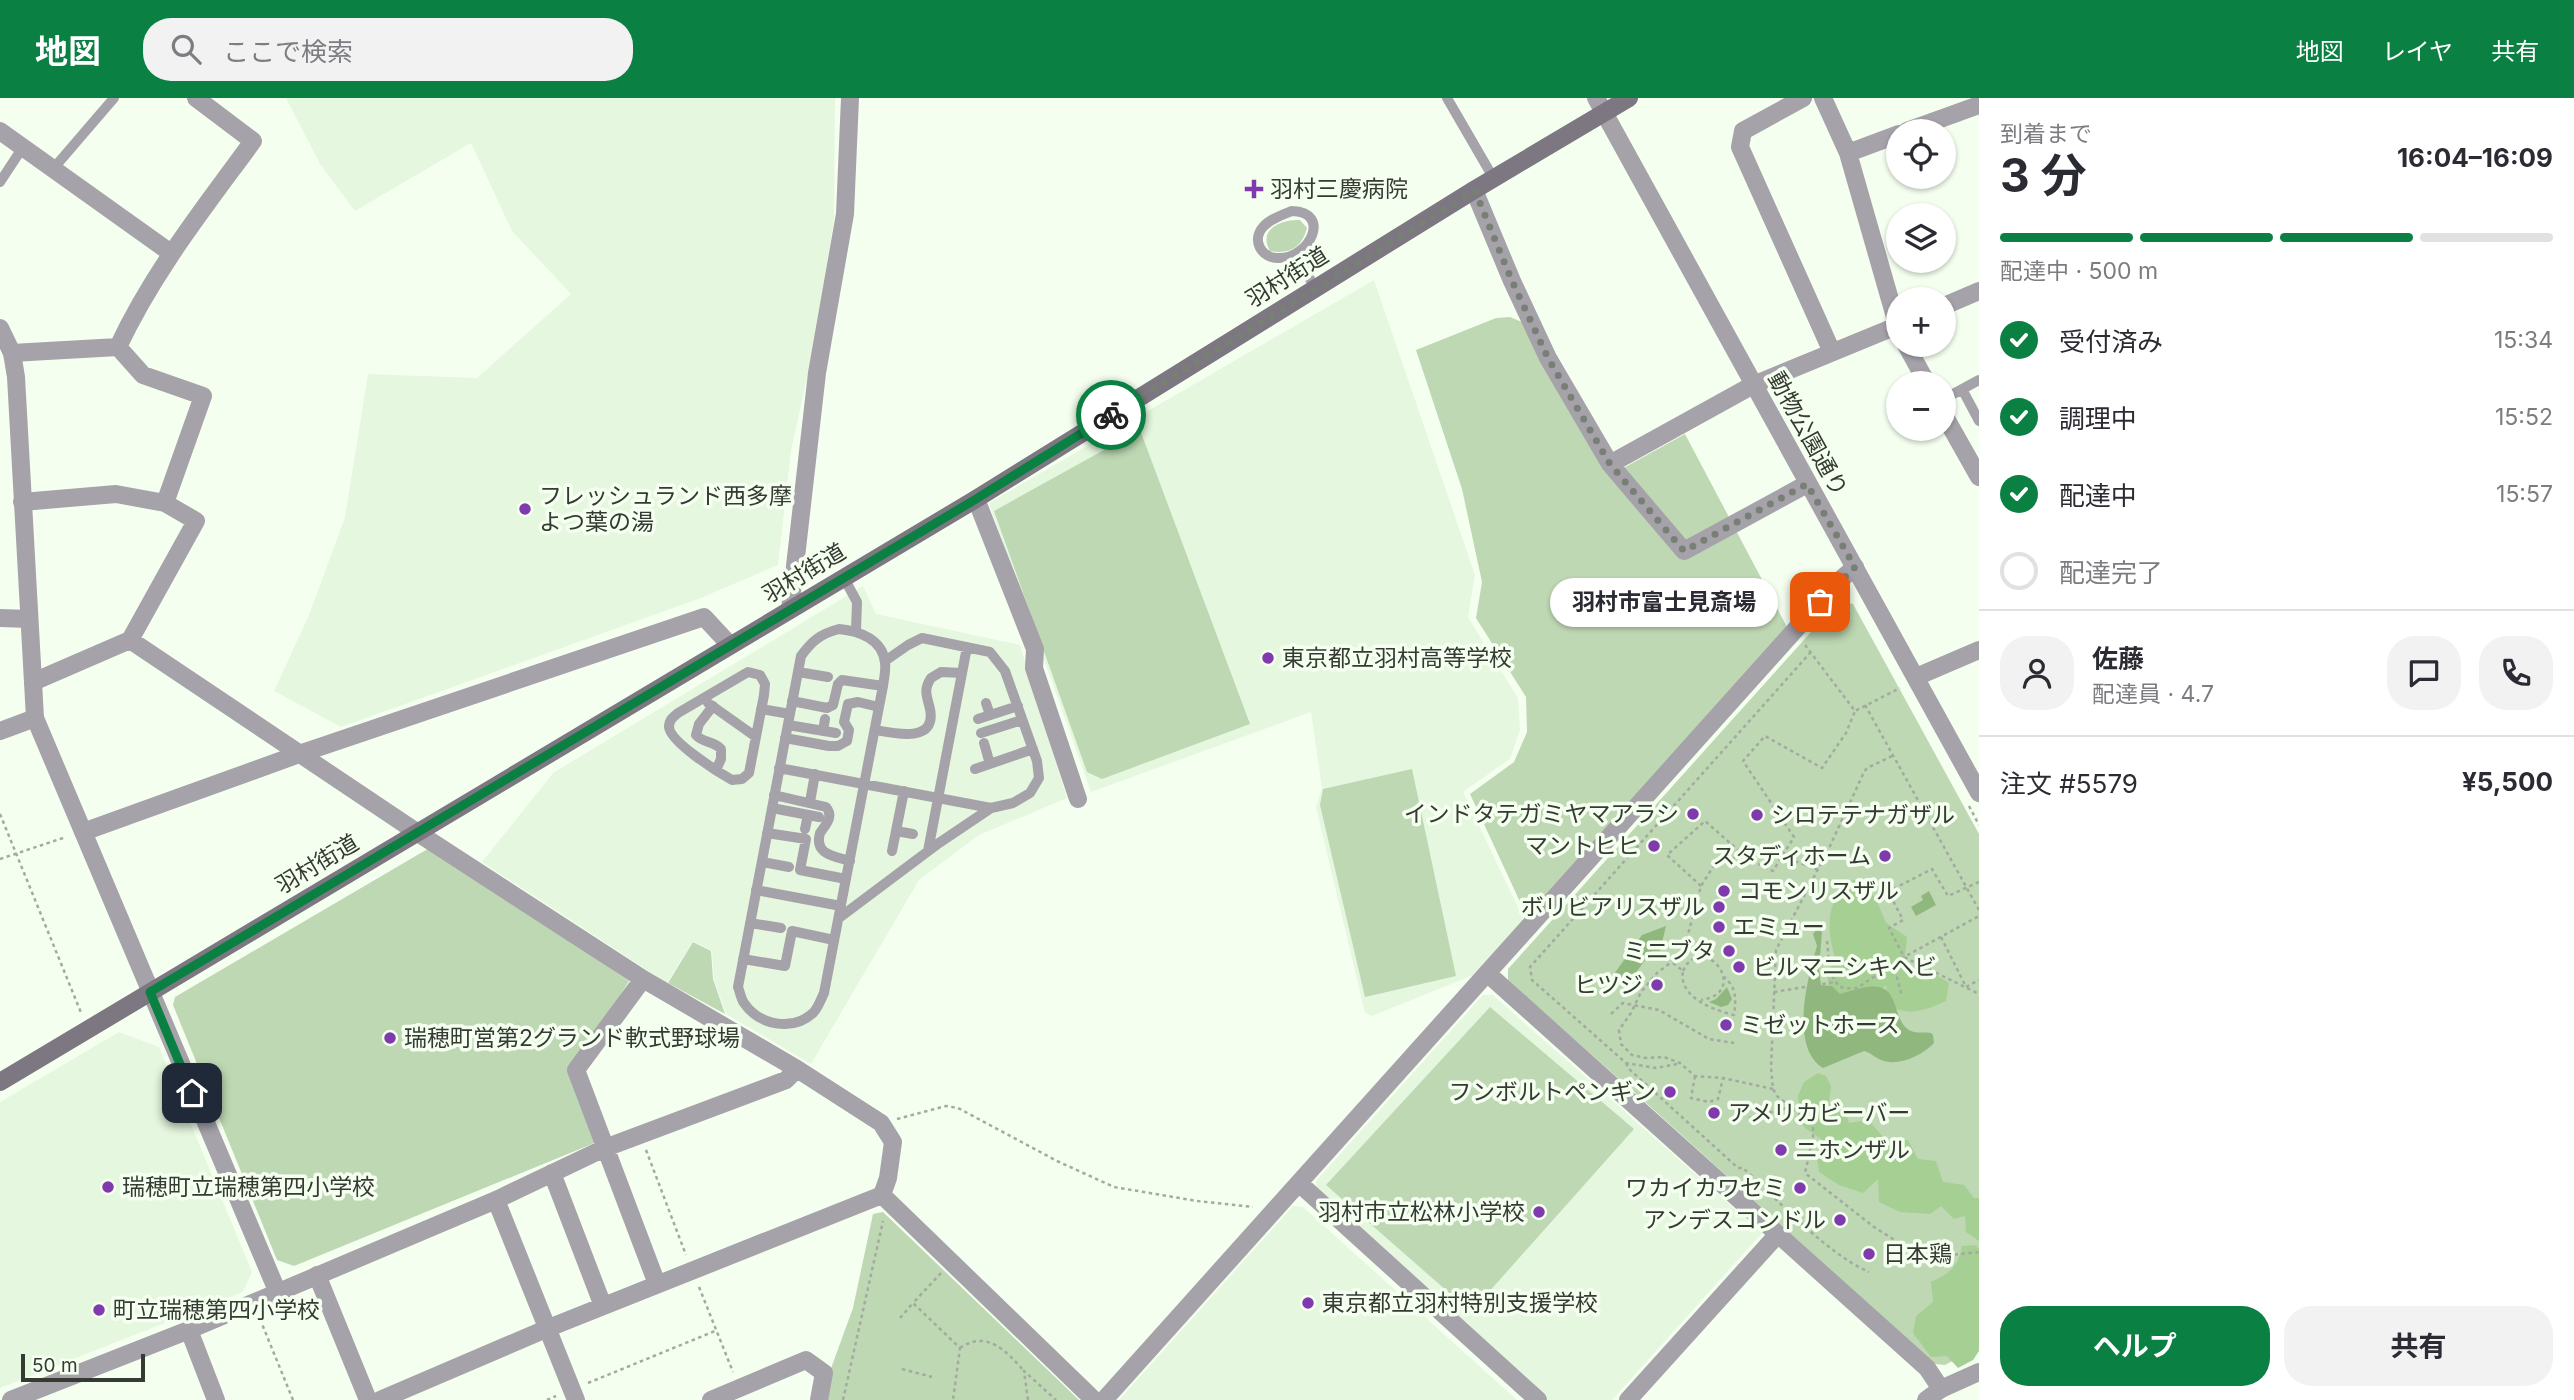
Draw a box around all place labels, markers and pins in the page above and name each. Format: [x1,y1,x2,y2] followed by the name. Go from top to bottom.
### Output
[1270,175,1408,203] place label: 羽村三慶病院
[1244,179,1264,199] marker: 羽村三慶病院
[539,482,792,536] place label: フレッシュランド西多摩 よつ葉の湯
[517,501,533,517] marker: フレッシュランド西多摩 よつ葉の湯
[1790,572,1850,632] pin
[1550,578,1778,626] callout: 羽村市富士見斎場
[1282,644,1512,672] place label: 東京都立羽村高等学校
[1260,650,1276,666] marker: 東京都立羽村高等学校
[1403,800,1679,828] place label: インドタテガミヤマアラシ
[1771,801,1955,829] place label: シロテテナガザル
[1685,806,1701,822] marker: インドタテガミヤマアラシ
[1749,807,1765,823] marker: シロテテナガザル
[1525,832,1640,860] place label: マントヒヒ
[1646,838,1662,854] marker: マントヒヒ
[1712,842,1871,870] place label: スタディホーム
[1877,848,1893,864] marker: スタディホーム
[1738,877,1899,905] place label: コモンリスザル
[1716,883,1732,899] marker: コモンリスザル
[1521,893,1705,921] place label: ボリビアリスザル
[1711,899,1727,915] marker: ボリビアリスザル
[1733,913,1825,941] place label: エミュー
[1711,919,1727,935] marker: エミュー
[1623,937,1715,965] place label: ミニブタ
[1721,943,1737,959] marker: ミニブタ
[1753,953,1937,981] place label: ビルマニシキヘビ
[1731,959,1747,975] marker: ビルマニシキヘビ
[1574,971,1643,999] place label: ヒツジ
[1649,977,1665,993] marker: ヒツジ
[1740,1011,1900,1039] place label: ミゼットホース
[1718,1017,1734,1033] marker: ミゼットホース
[404,1024,740,1052] place label: 瑞穂町営第2グランド軟式野球場
[382,1030,398,1046] marker: 瑞穂町営第2グランド軟式野球場
[162,1063,222,1123] pin
[1449,1078,1656,1106] place label: フンボルトペンギン
[1662,1084,1678,1100] marker: フンボルトペンギン
[1728,1099,1911,1127] place label: アメリカビーバー
[1706,1105,1722,1121] marker: アメリカビーバー
[1795,1136,1910,1164] place label: ニホンザル
[1773,1142,1789,1158] marker: ニホンザル
[122,1173,375,1201] place label: 瑞穂町立瑞穂第四小学校
[1625,1174,1786,1202] place label: ワカイカワセミ
[100,1179,116,1195] marker: 瑞穂町立瑞穂第四小学校
[1792,1180,1808,1196] marker: ワカイカワセミ
[1318,1198,1525,1226] place label: 羽村市立松林小学校
[1531,1204,1547,1220] marker: 羽村市立松林小学校
[1643,1206,1826,1234] place label: アンデスコンドル
[1832,1212,1848,1228] marker: アンデスコンドル
[1883,1240,1952,1268] place label: 日本鶏
[1861,1246,1877,1262] marker: 日本鶏
[1322,1289,1598,1317] place label: 東京都立羽村特別支援学校
[1300,1295,1316,1311] marker: 東京都立羽村特別支援学校
[113,1296,320,1324] place label: 町立瑞穂第四小学校
[91,1302,107,1318] marker: 町立瑞穂第四小学校

